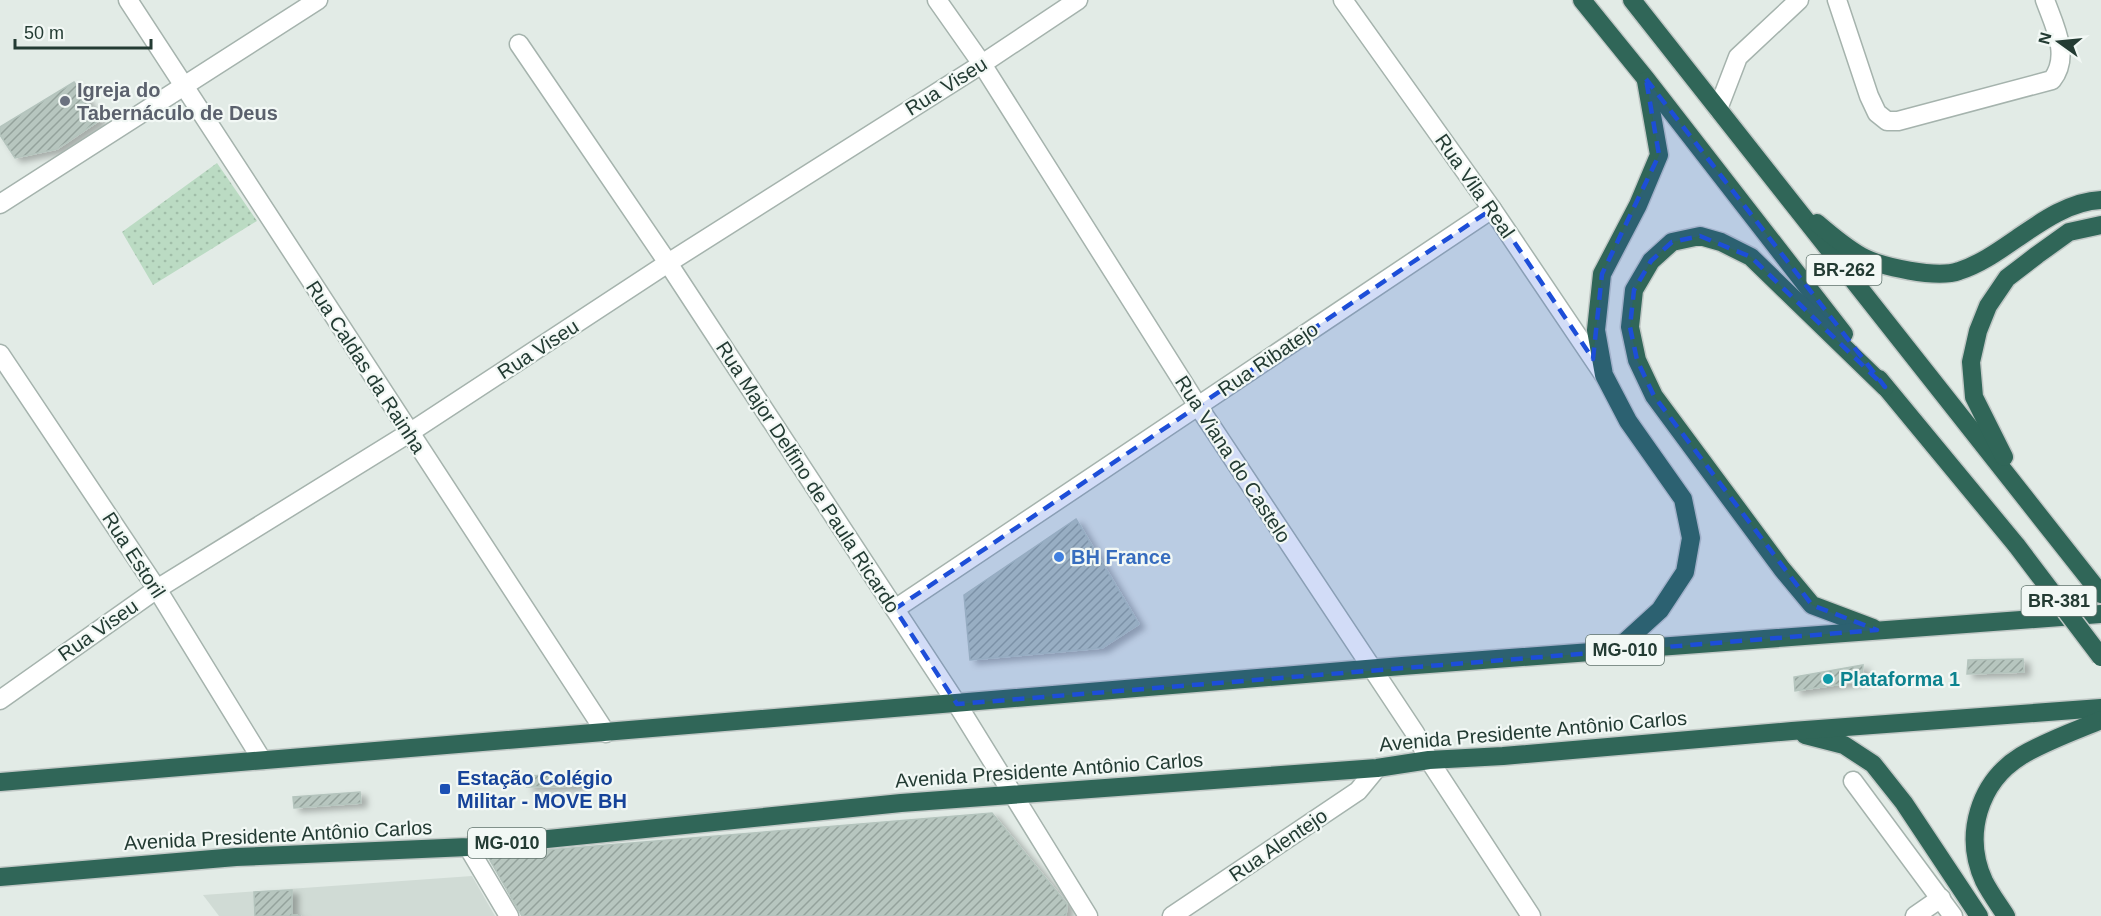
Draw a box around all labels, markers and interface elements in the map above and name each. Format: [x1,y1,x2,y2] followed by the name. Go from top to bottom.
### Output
[15,12,152,50] scale bar
[2029,12,2089,72] north arrow
[24,23,64,43] text: 50 m
[2035,30,2055,46] text: N
[901,52,991,120] street label: Rua Viseu
[77,79,278,124] place label: Igreja do Tabernáculo de Deus
[58,94,72,108] marker: Igreja do Tabernáculo de Deus
[1431,130,1519,242] street label: Rua Vila Real
[1806,255,1882,285] road number: BR-262
[302,277,431,458] street label: Rua Caldas da Rainha
[493,315,583,383] street label: Rua Viseu
[1214,318,1322,400] street label: Rua Ribatejo
[712,337,904,617] street label: Rua Major Delfino de Paula Ricardo
[1171,372,1295,546] street label: Rua Viana do Castelo
[98,508,170,602] street label: Rua Estoril
[1071,546,1171,568] place label: BH France
[1052,550,1066,564] marker: BH France
[2022,586,2096,616] road number: BR-381
[54,595,142,665] street label: Rua Viseu
[1586,635,1664,665] road number: MG-010
[1840,668,1960,690] place label: Plataforma 1
[1821,672,1835,686] marker: Plataforma 1
[1378,707,1688,755] street label: Avenida Presidente Antônio Carlos
[894,748,1204,792] street label: Avenida Presidente Antônio Carlos
[457,767,627,812] place label: Estação Colégio Militar - MOVE BH
[438,782,452,796] marker: Estação Colégio Militar - MOVE BH
[1225,804,1331,886] street label: Rua Alentejo
[123,816,433,854] street label: Avenida Presidente Antônio Carlos
[468,828,546,858] road number: MG-010

